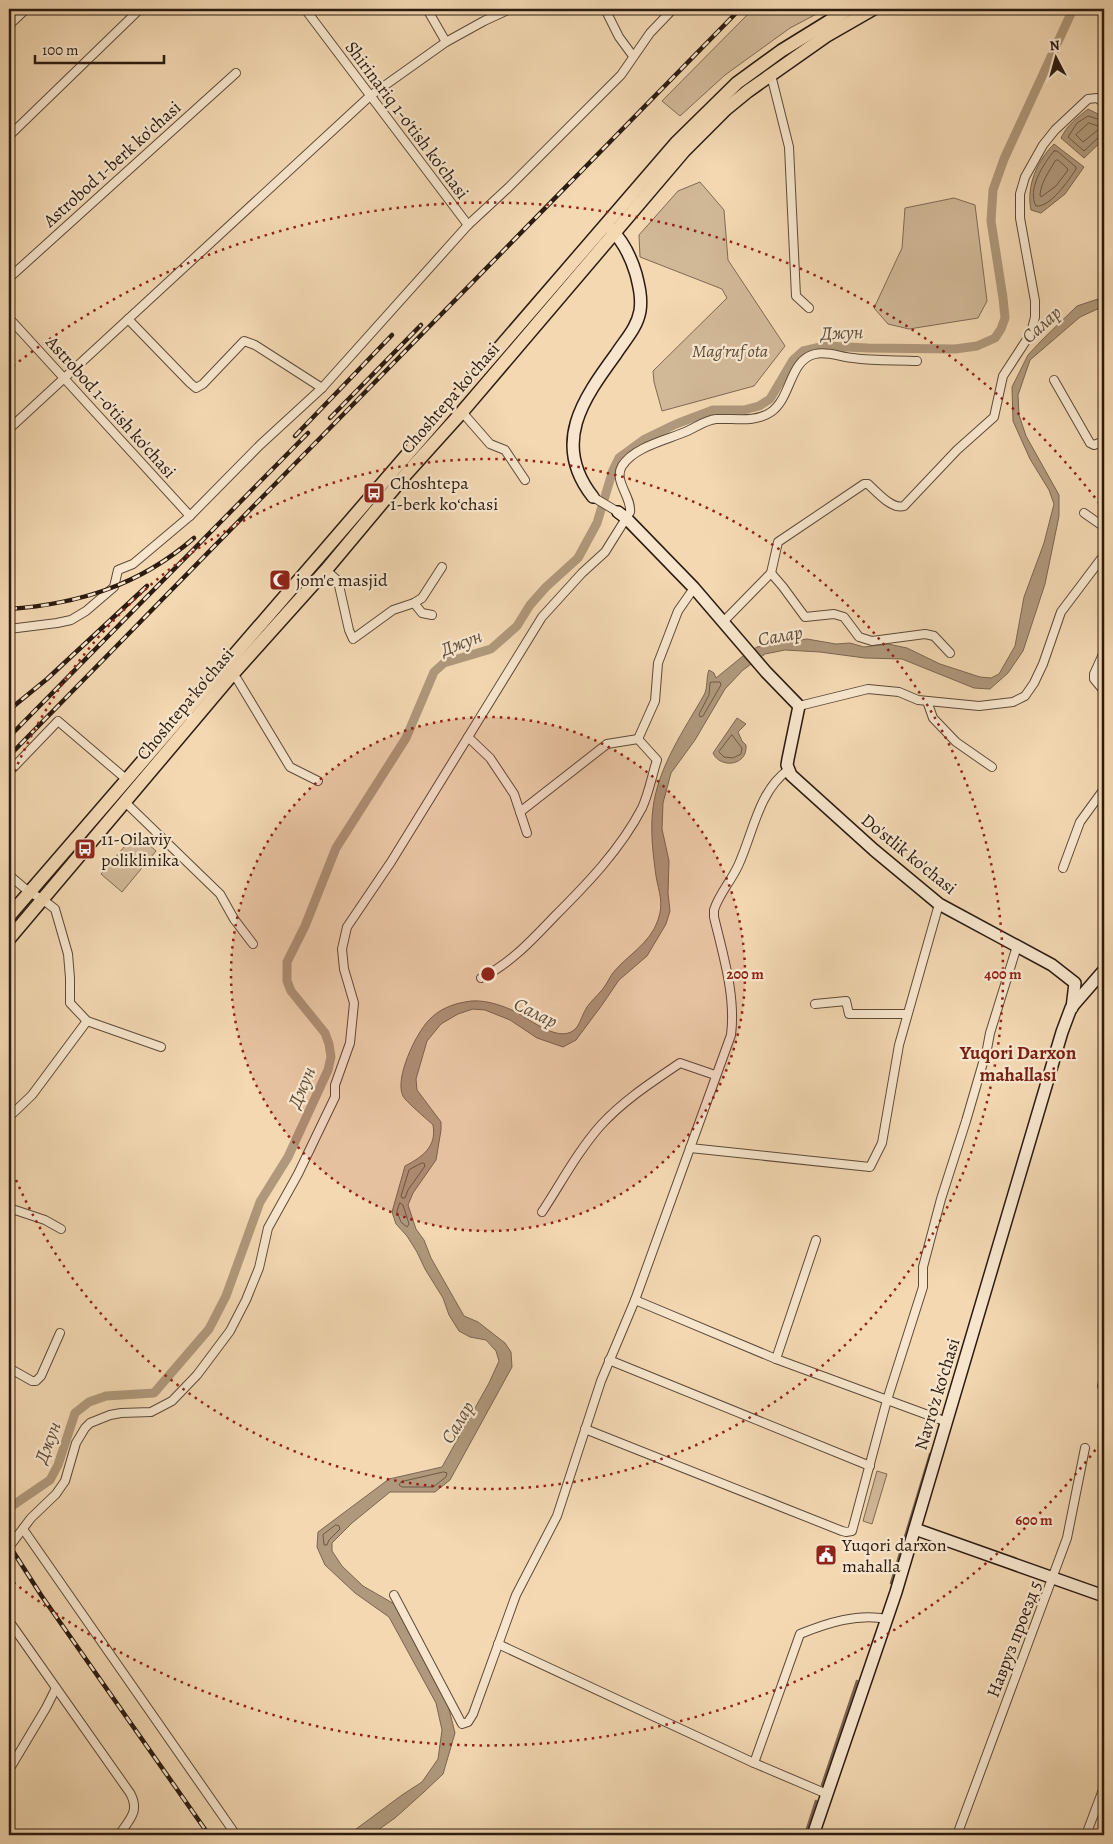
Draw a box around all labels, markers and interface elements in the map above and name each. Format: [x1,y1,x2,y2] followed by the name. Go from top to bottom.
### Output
[35,32,164,64] scale bar
[1030,32,1080,82] north arrow
[340,36,474,204] street label: Shirinariq 1-o'tish ko'chasi
[1049,36,1061,56] text: N
[42,40,79,60] text: 100 m
[37,96,186,233] street label: Astrobod 1-berk ko'chasi
[1016,300,1067,350] water label: Салар
[818,319,864,347] water label: Джун
[40,330,181,483] street label: Astrobod 1-o'tish ko'chasi
[395,337,505,459] street label: Choshtepa ko'chasi
[692,339,768,363] park label: Mag'ruf ota
[390,471,498,516] place label: Choshtepa 1-berk koʻchasi
[362,481,386,505] bus stop icon: Choshtepa 1-berk koʻchasi
[268,568,292,592] mosque icon: jom'e masjid
[296,568,388,592] place label: jom'e masjid
[756,619,805,653] water label: Салар
[435,623,486,663] water label: Джун
[131,643,239,765] street label: Choshtepa ko'chasi
[856,808,962,900] street label: Do'stlik ko'chasi
[101,827,180,872] place label: 11-Oilaviy poliklinika
[73,837,97,861] bus stop icon: 11-Oilaviy poliklinika
[726,964,764,984] text: 200 m
[984,964,1022,984] text: 400 m
[479,965,497,983] centre of rings
[509,991,562,1035] water label: Салар
[959,1040,1077,1088] district label: Yuqori Darxon mahallasi
[281,1062,322,1114] water label: Джун
[909,1335,965,1453] street label: Navro'z ko'chasi
[435,1396,481,1449] water label: Салар
[27,1418,68,1469] water label: Джун
[1015,1510,1053,1530] text: 600 m
[841,1533,947,1578] place label: Yuqori darxon mahalla
[814,1543,838,1567] public building icon: Yuqori darxon mahalla
[981,1577,1047,1701] street label: Навруз проезд 5

